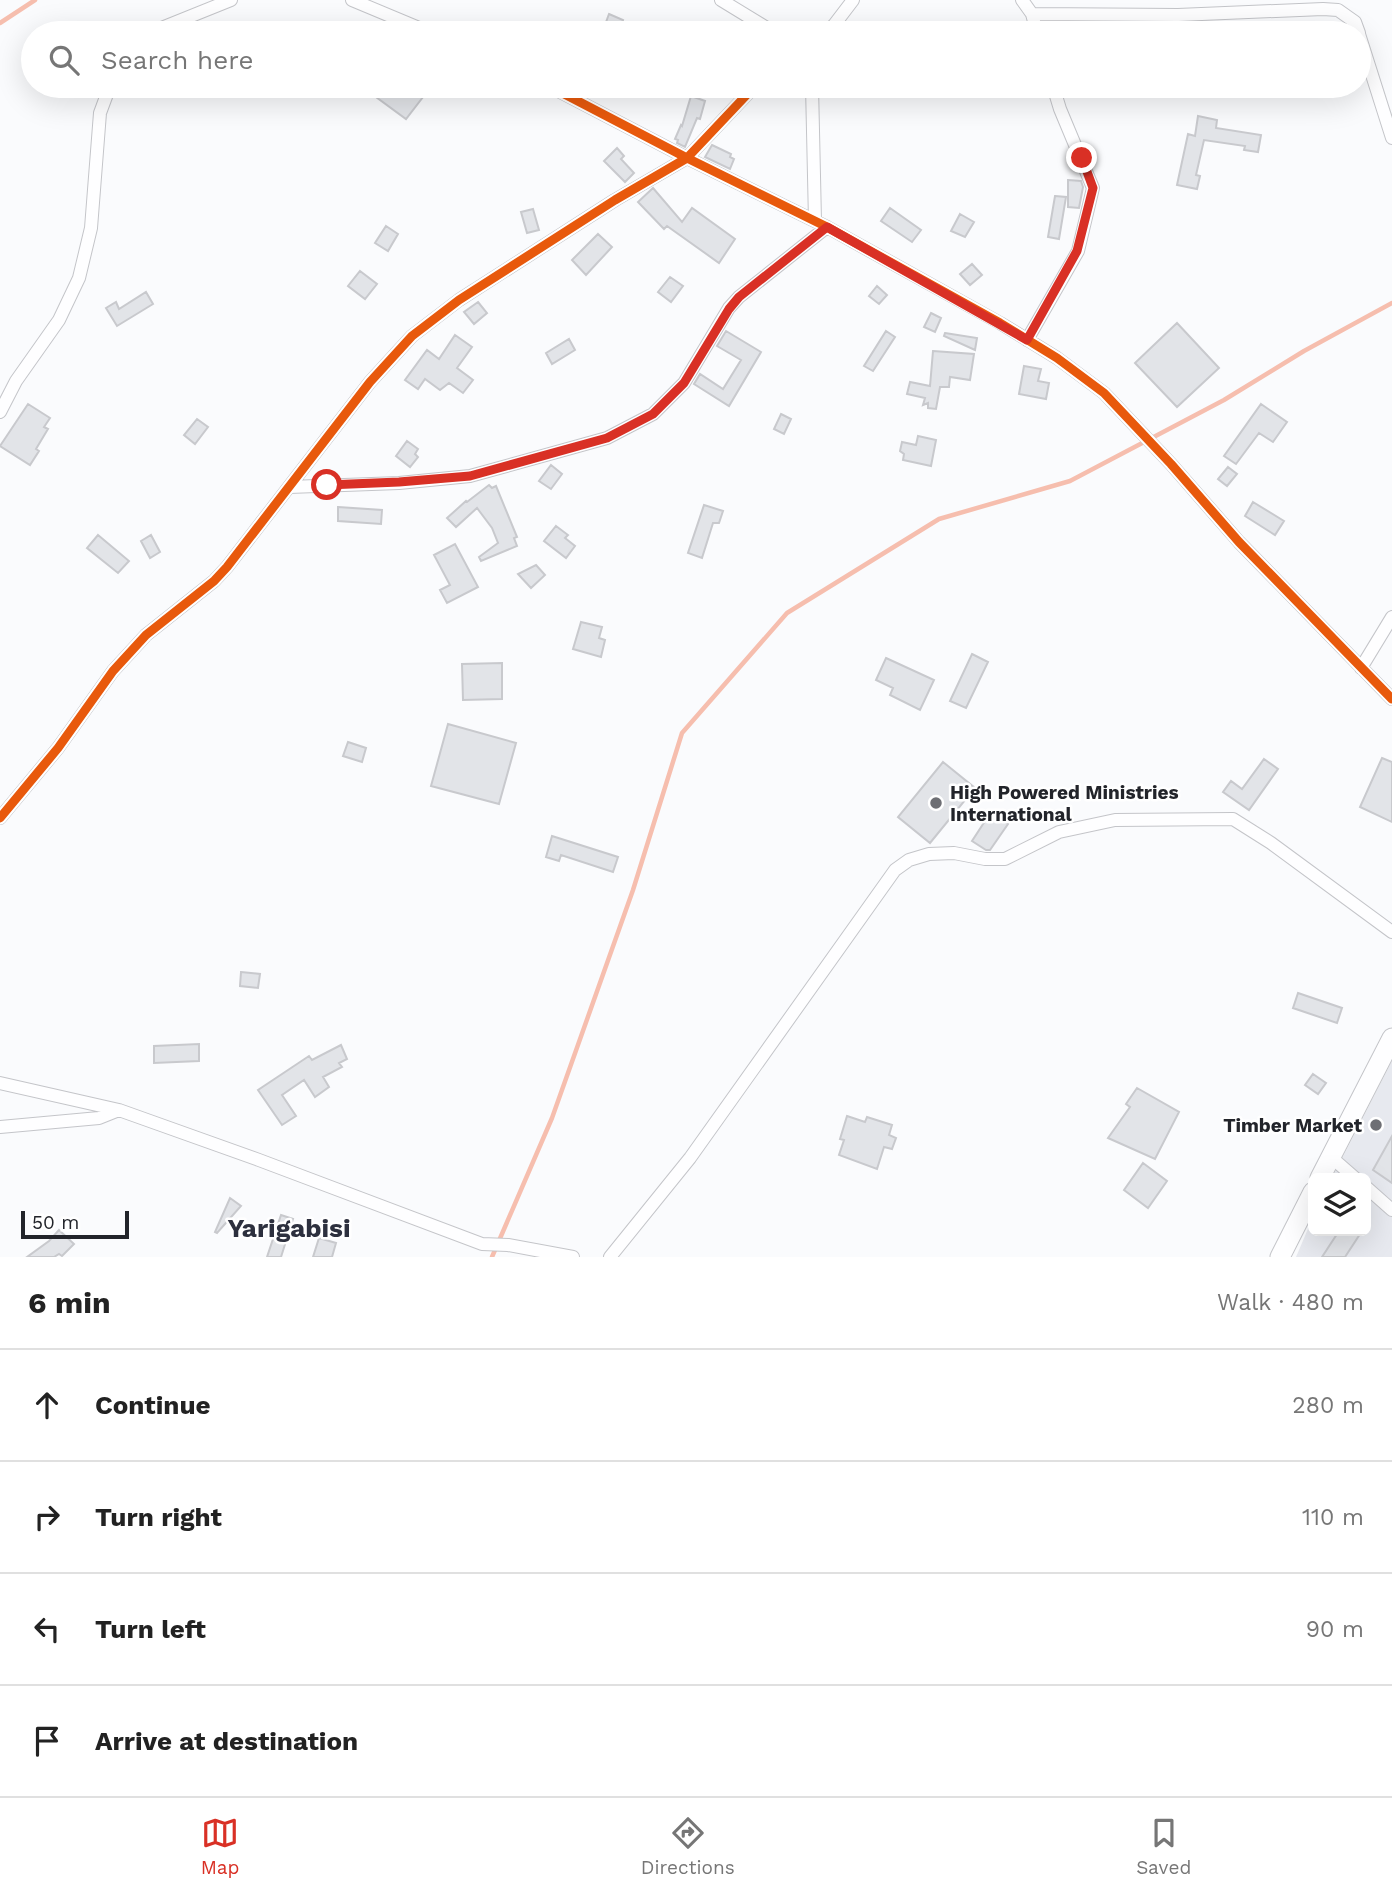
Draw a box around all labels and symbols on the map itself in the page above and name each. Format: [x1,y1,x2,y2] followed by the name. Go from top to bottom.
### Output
[1066,142,1097,173] route end
[311,469,342,500] route start
[950,781,1179,826] place label: High Powered Ministries International
[928,795,944,811] marker: High Powered Ministries International
[1223,1114,1363,1137] place label: Timber Market
[1368,1117,1384,1133] marker: Timber Market
[21,1208,130,1240] scale bar
[227,1213,351,1243] district label: Yarigabisi

